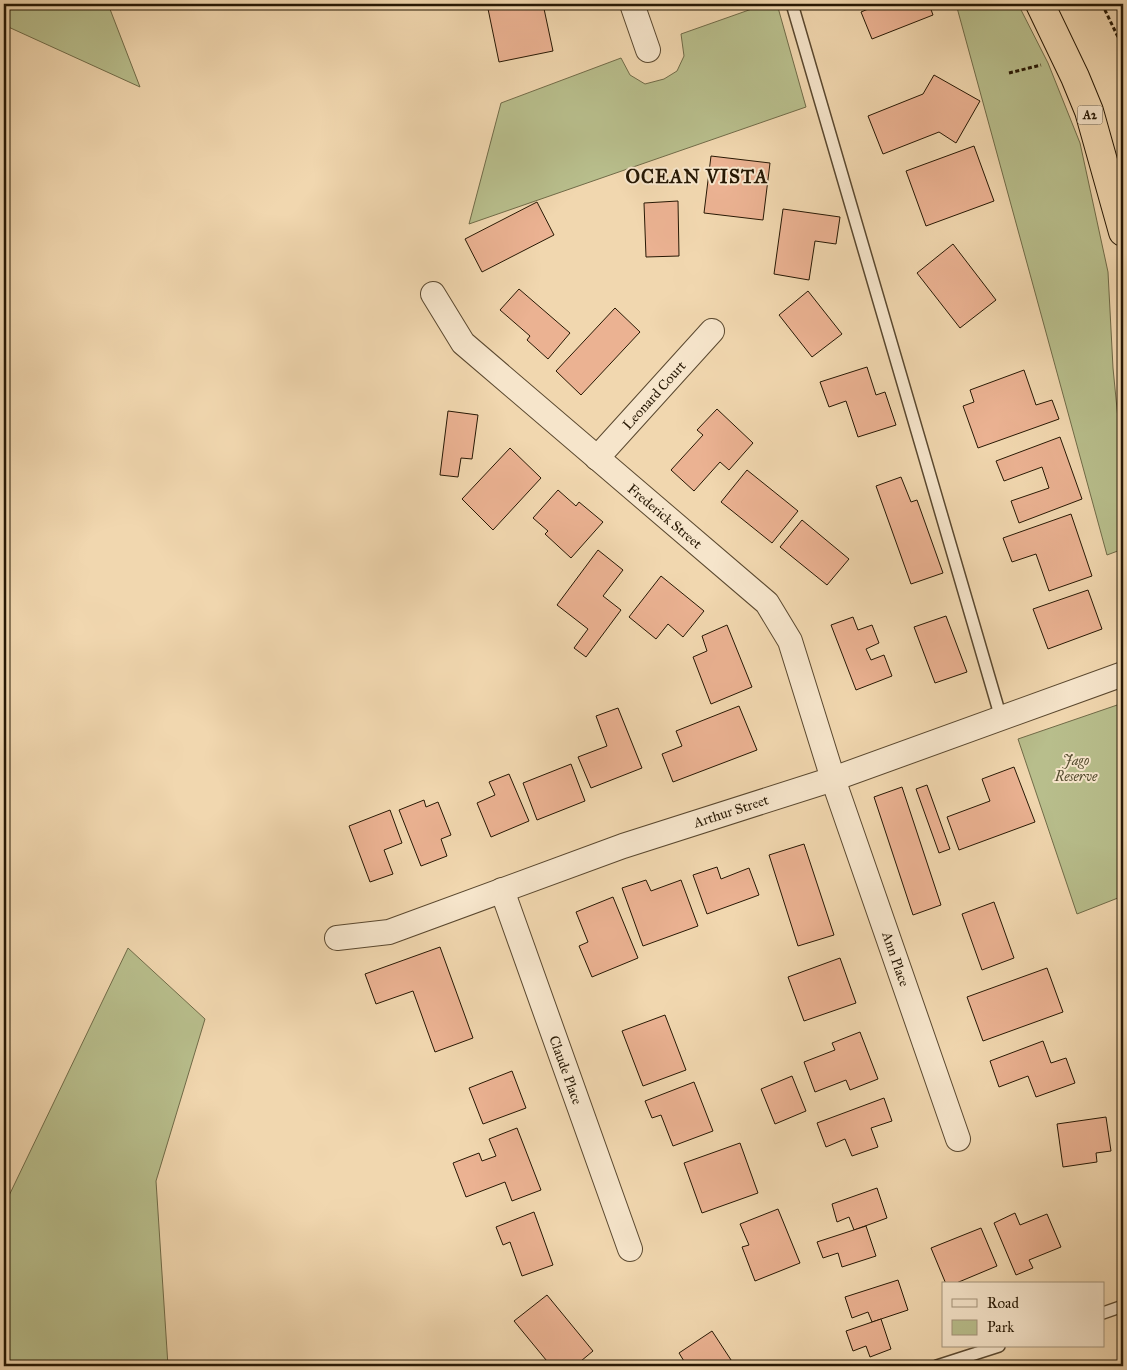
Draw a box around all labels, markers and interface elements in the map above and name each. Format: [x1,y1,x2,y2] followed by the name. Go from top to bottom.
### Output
[1078,106,1102,124] road number: A2
[626,165,768,188] district label: OCEAN VISTA
[619,358,690,433] street label: Leonard Court
[624,480,705,552] street label: Frederick Street
[1054,752,1098,785] park label: Jago Reserve
[691,791,771,832] street label: Arthur Street
[878,928,913,989] street label: Ann Place
[545,1033,586,1107] street label: Claude Place
[942,1282,1104,1348] legend
[987,1294,1019,1312] text: Road
[987,1318,1014,1336] text: Park

